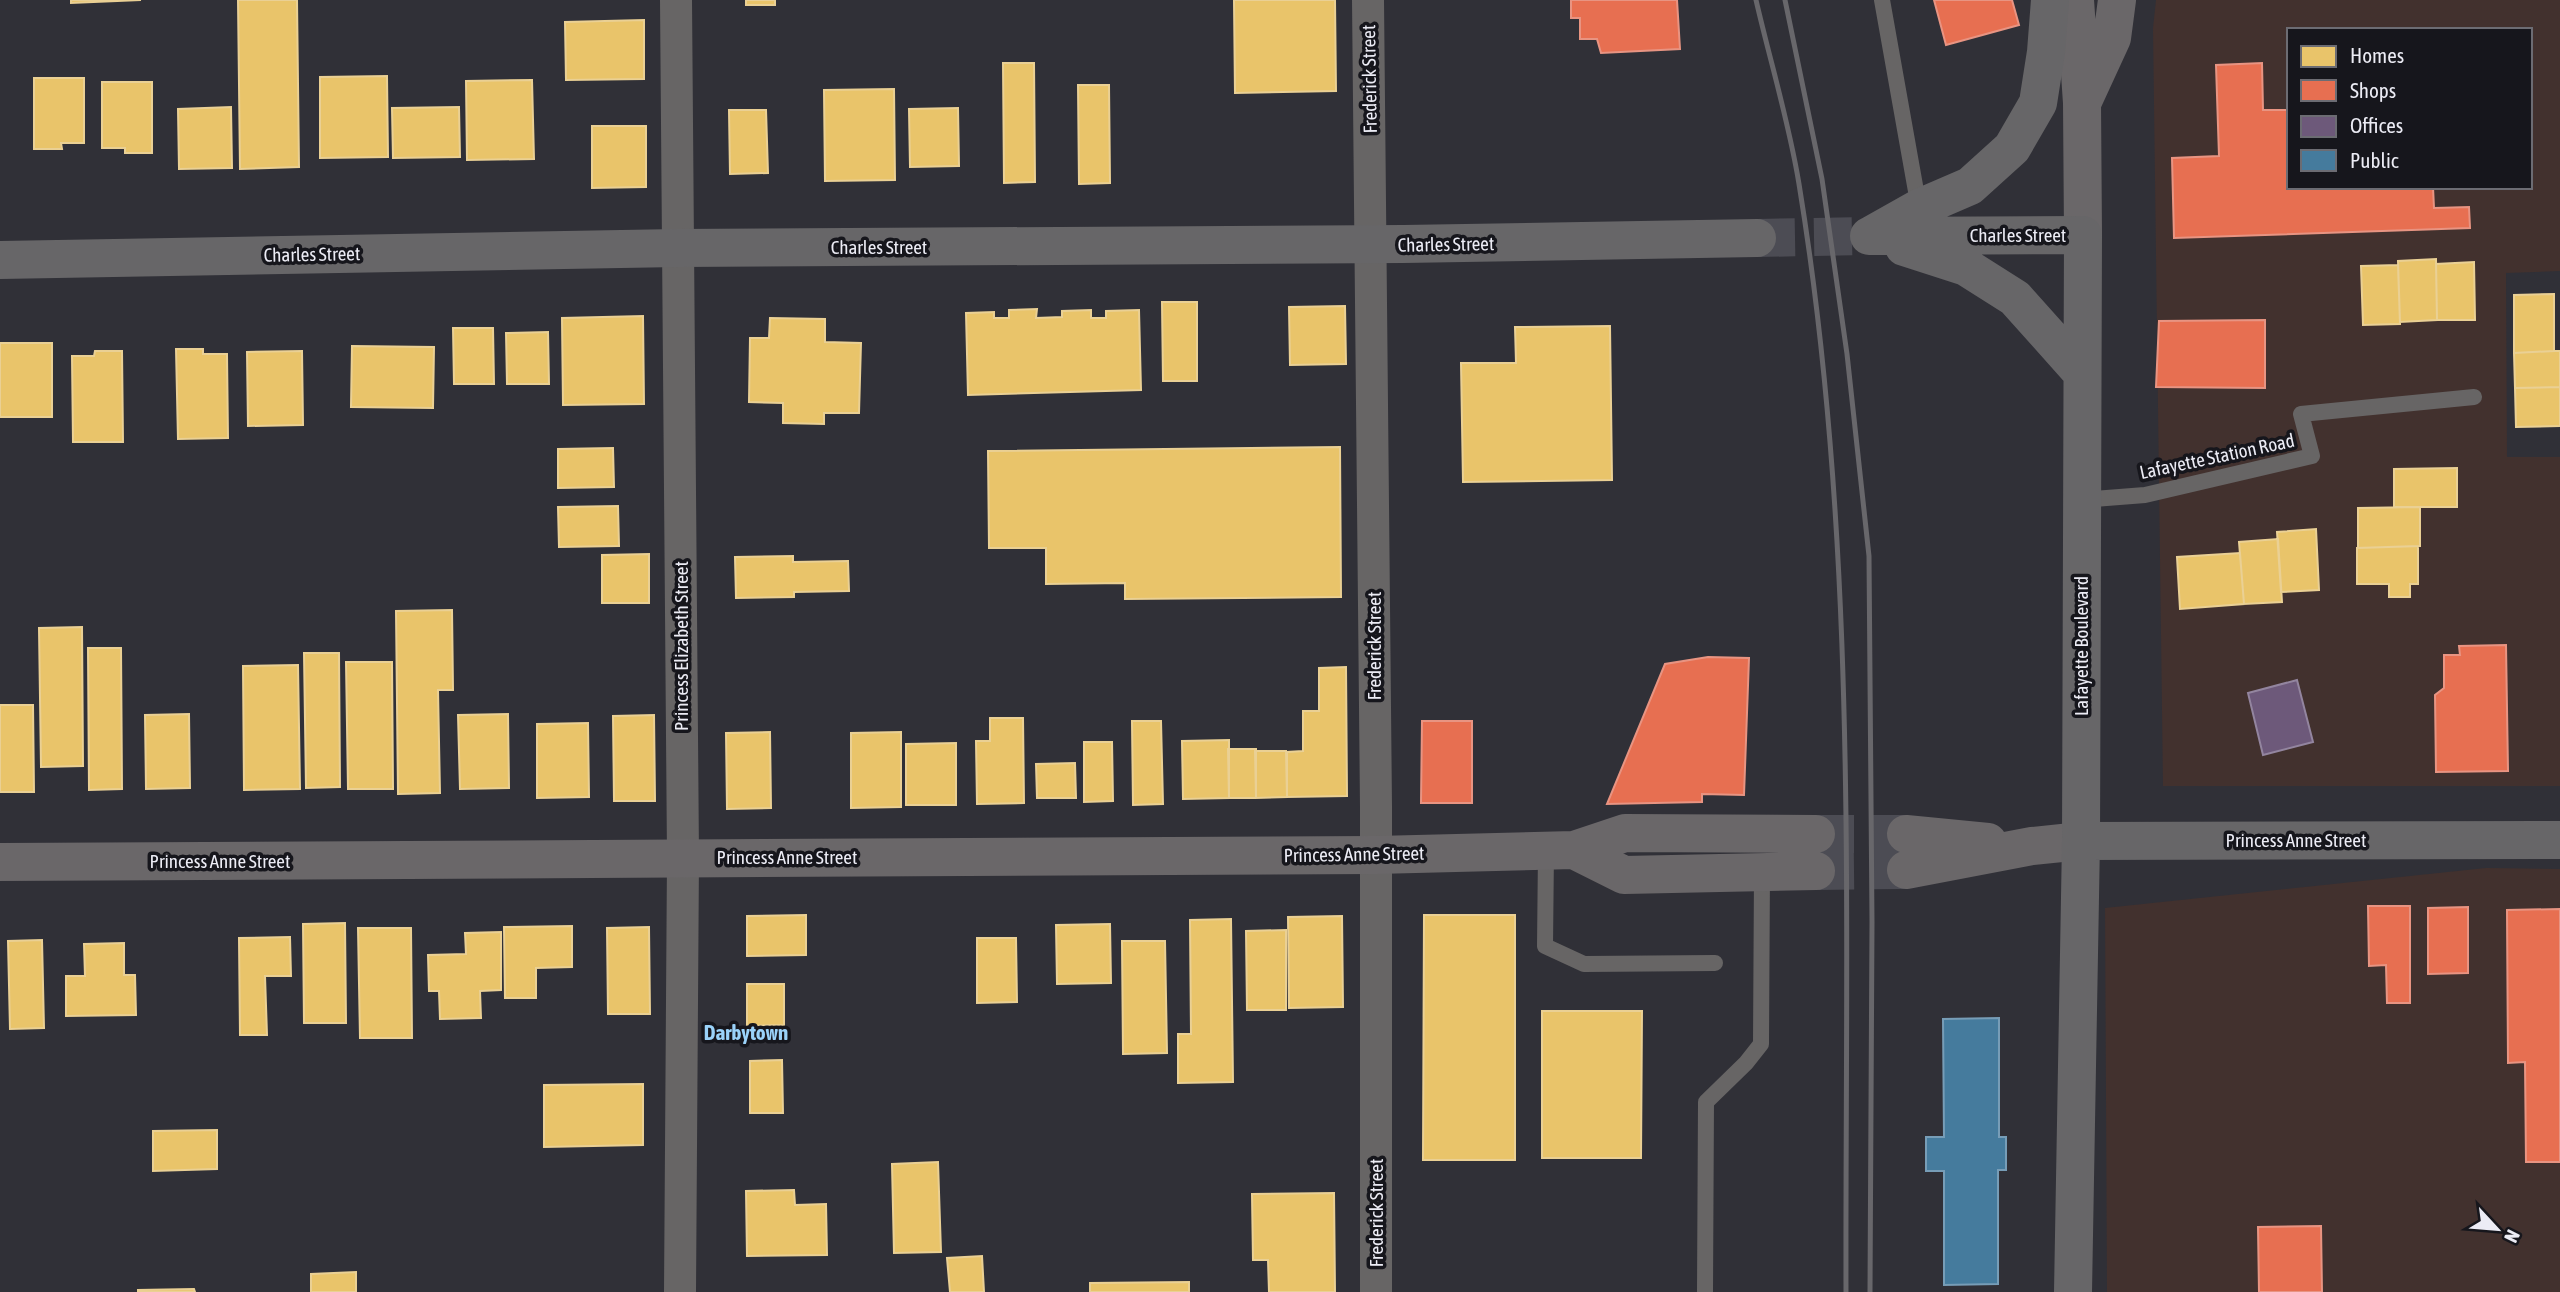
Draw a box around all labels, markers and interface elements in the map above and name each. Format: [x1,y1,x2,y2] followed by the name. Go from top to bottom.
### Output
[1357,24,1381,134] street label: Frederick Street
[2287,28,2532,189] legend
[2350,43,2404,67] text: Homes
[2350,78,2396,102] text: Shops
[2350,113,2403,137] text: Offices
[2350,148,2399,172] text: Public
[1970,224,2066,246] street label: Charles Street
[1397,232,1495,256] street label: Charles Street
[831,236,927,258] street label: Charles Street
[263,242,361,266] street label: Charles Street
[2138,429,2296,483] street label: Lafayette Station Road
[670,561,692,731] street label: Princess Elizabeth Street
[2070,576,2092,716] street label: Lafayette Boulevard
[1363,592,1385,700] street label: Frederick Street
[2226,829,2366,851] street label: Princess Anne Street
[1283,842,1425,866] street label: Princess Anne Street
[717,846,857,868] street label: Princess Anne Street
[150,850,290,872] street label: Princess Anne Street
[704,1020,788,1044] district label: Darbytown
[1365,1159,1387,1267] street label: Frederick Street
[2462,1194,2532,1264] north arrow
[2500,1227,2525,1246] text: N

